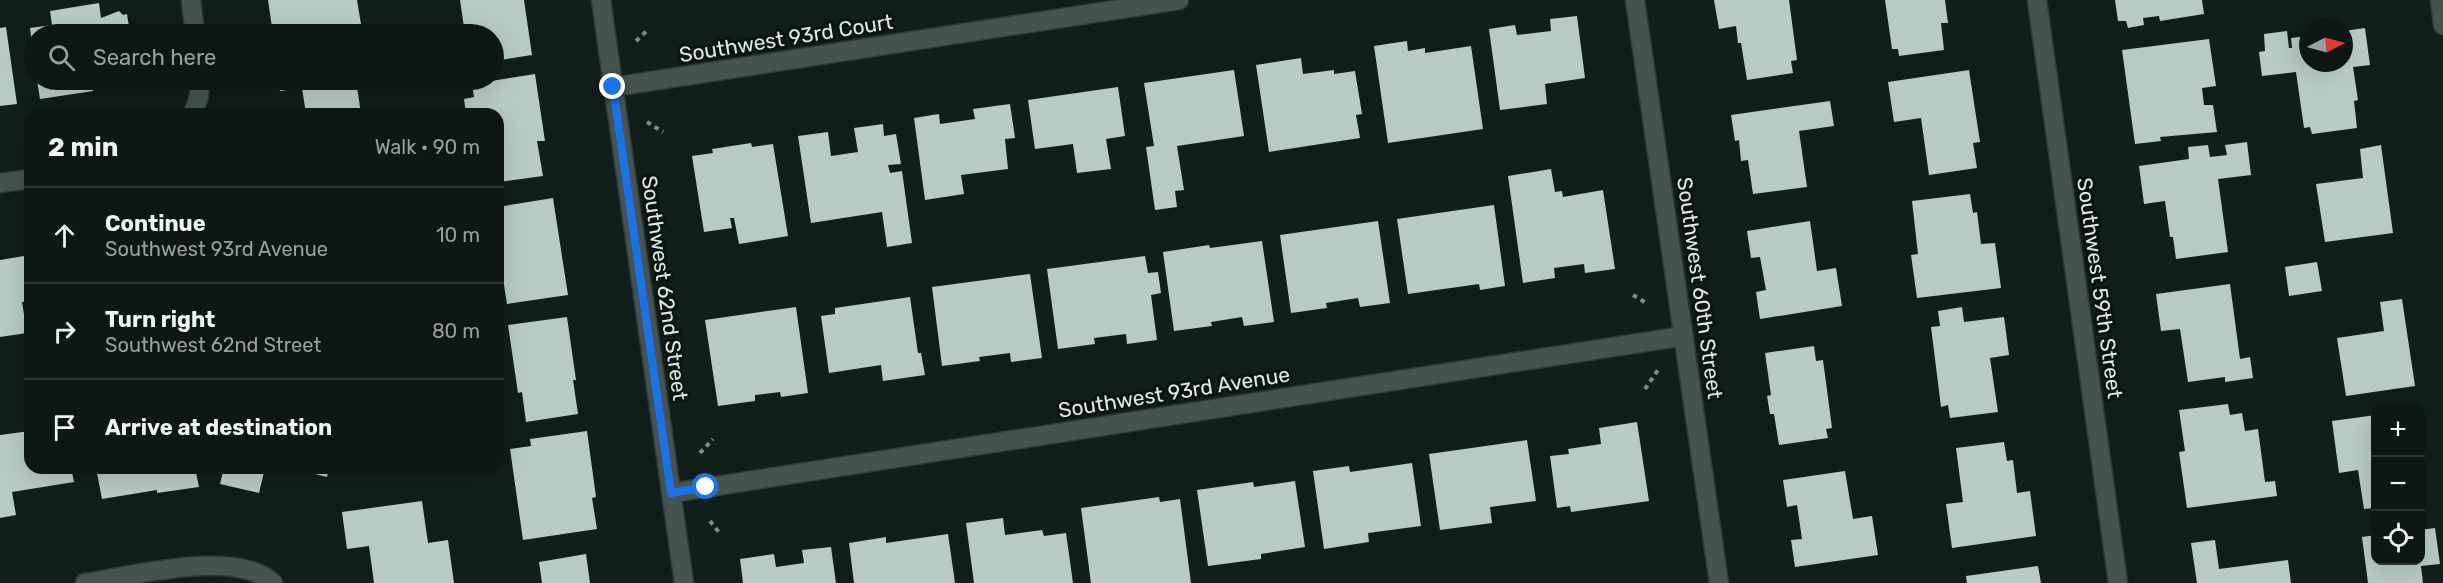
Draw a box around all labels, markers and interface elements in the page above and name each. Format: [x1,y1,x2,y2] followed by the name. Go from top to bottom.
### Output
[677,9,895,67] street label: Southwest 93rd Court
[2299,18,2353,72] north arrow
[24,24,504,90] search box
[45,41,78,74] icon: search
[93,44,216,71] text: Search here
[599,73,625,99] route end
[48,132,118,163] text: 2 min
[375,135,480,159] text: Walk · 90 m
[637,174,693,402] street label: Southwest 62nd Street
[1672,175,1728,401] street label: Southwest 60th Street
[2072,176,2128,400] street label: Southwest 59th Street
[105,210,206,237] text: Continue
[48,219,81,252] icon: ahead
[436,223,480,247] text: 10 m
[105,237,328,261] text: Southwest 93rd Avenue
[105,306,215,333] text: Turn right
[48,315,81,348] icon: right
[432,319,480,343] text: 80 m
[105,333,321,357] text: Southwest 62nd Street
[1056,361,1292,423] street label: Southwest 93rd Avenue
[2371,403,2425,565] map controls
[2371,403,2425,457] button: +
[48,411,81,444] icon: arrive
[105,414,332,441] text: Arrive at destination
[2371,457,2425,511] button: −
[692,473,718,499] route start
[2371,511,2425,565] button: locate

